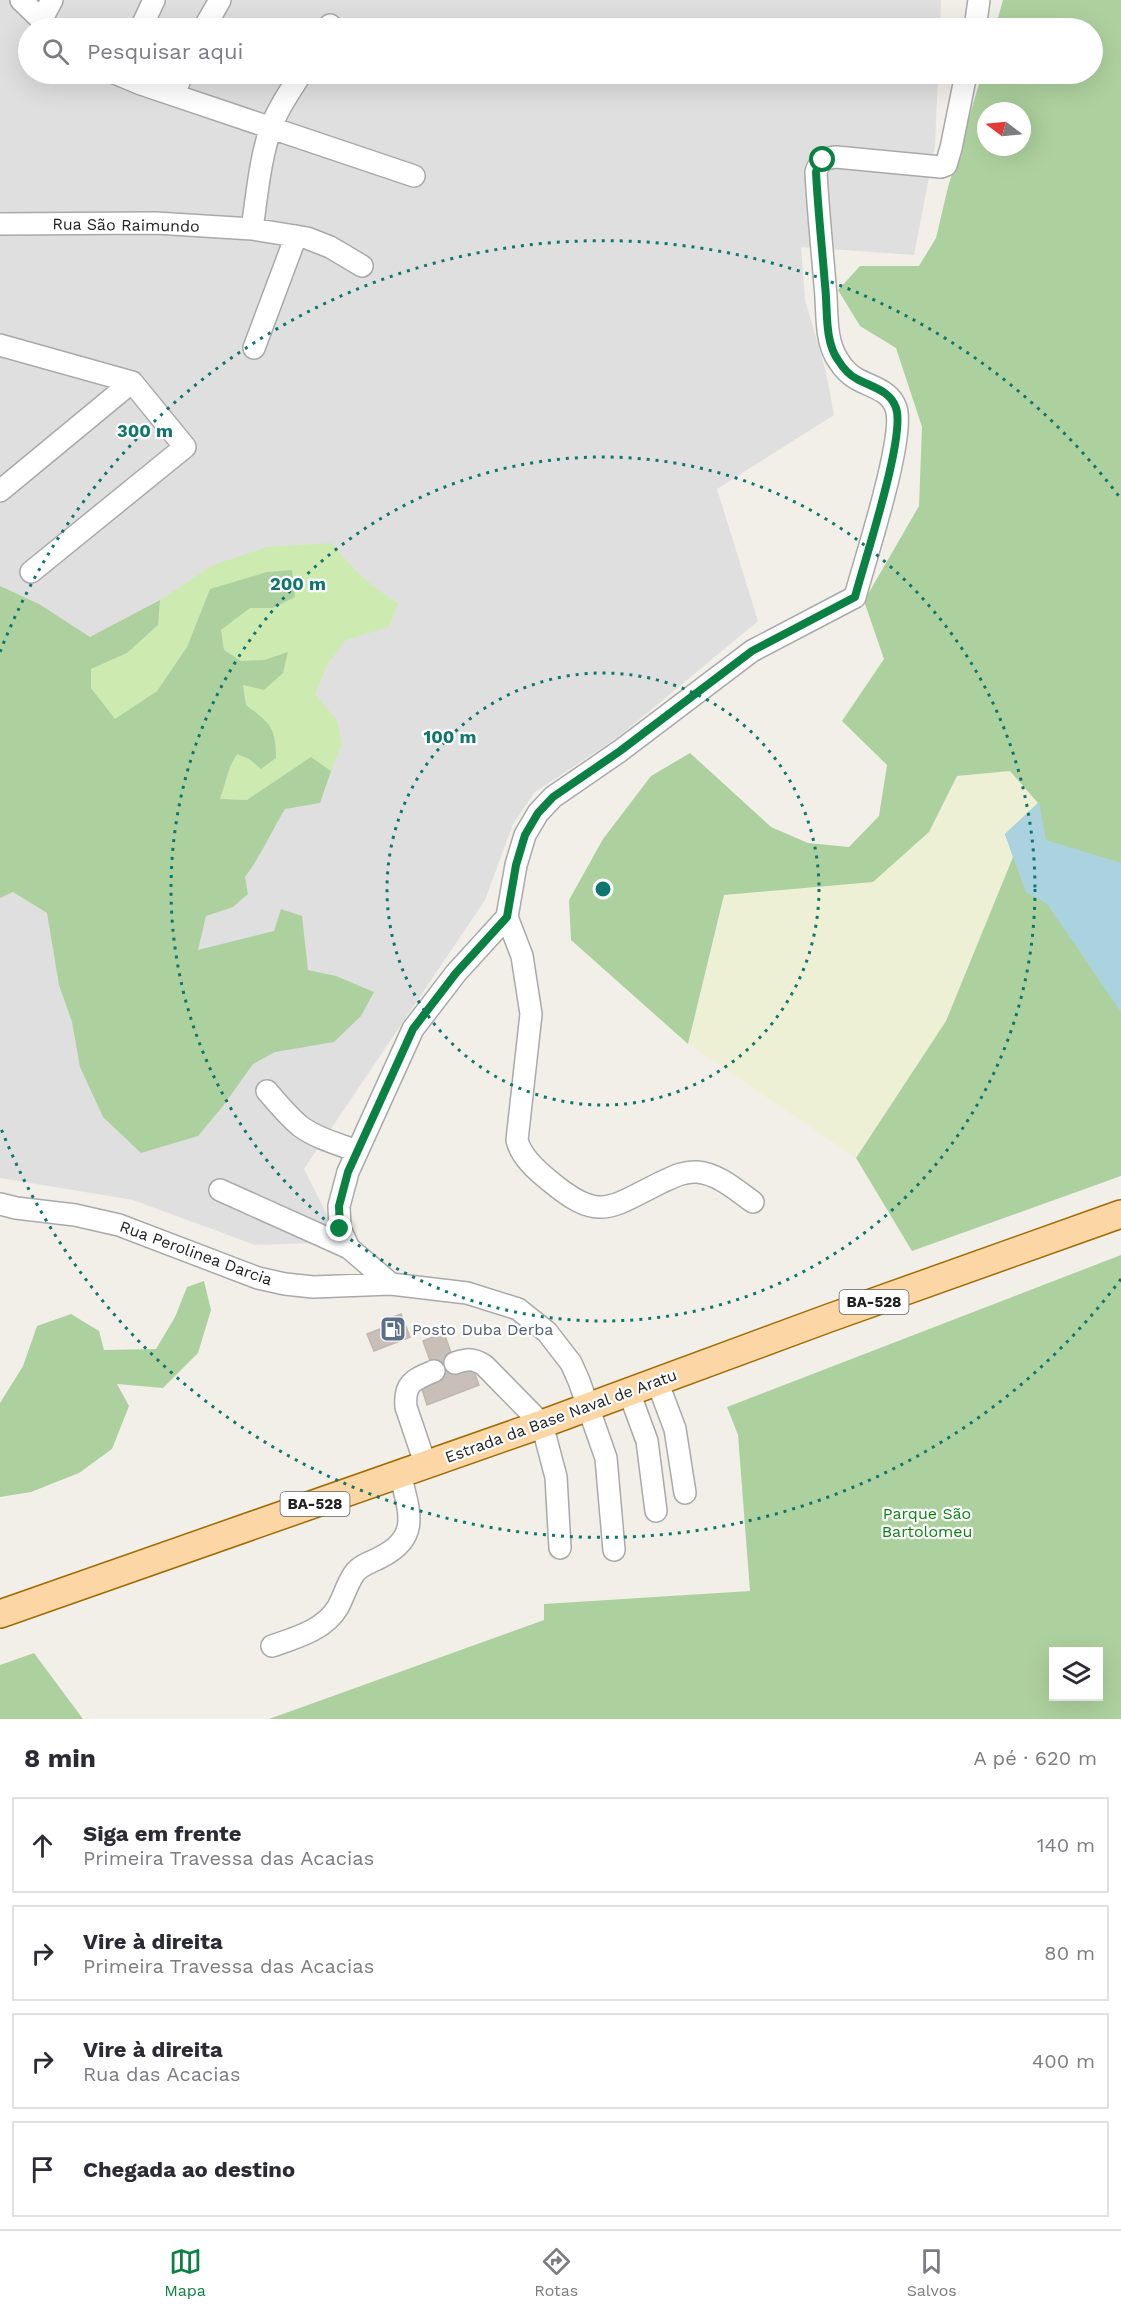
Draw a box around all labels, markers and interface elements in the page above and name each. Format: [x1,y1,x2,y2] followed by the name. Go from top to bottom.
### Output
[18,18,1103,84] search box
[39,35,72,68] icon: search
[87,39,243,64] text: Pesquisar aqui
[977,102,1031,156] north arrow
[809,146,835,172] route start
[52,214,200,236] street label: Rua São Raimundo
[117,420,173,441] text: 300 m
[270,573,326,594] text: 200 m
[423,726,477,747] text: 100 m
[593,879,613,899] centre of rings
[326,1215,352,1241] route end
[117,1217,275,1289] street label: Rua Perolinea Darcia
[840,1290,908,1314] road number: BA-528
[378,1314,408,1344] fuel station icon: Posto Duba Derba
[412,1320,553,1339] place label: Posto Duba Derba
[442,1365,680,1467] street label: Estrada da Base Naval de Aratu
[280,1492,350,1516] road number: BA-528
[882,1504,972,1541] park label: Parque São Bartolomeu
[1049,1647,1103,1701] map controls
[1049,1647,1103,1701] button: layers
[24,1743,96,1773] text: 8 min
[973,1746,1097,1770] text: A pé · 620 m
[83,1821,241,1846] text: Siga em frente
[26,1829,59,1862] icon: ahead
[1037,1833,1095,1857] text: 140 m
[83,1846,374,1870] text: Primeira Travessa das Acacias
[83,1929,223,1954] text: Vire à direita
[26,1937,59,1970] icon: right
[1044,1941,1095,1965] text: 80 m
[83,1954,374,1978] text: Primeira Travessa das Acacias
[83,2037,223,2062] text: Vire à direita
[26,2045,59,2078] icon: right
[1032,2049,1095,2073] text: 400 m
[83,2062,240,2086] text: Rua das Acacias
[26,2153,59,2186] icon: arrive
[83,2157,295,2182] text: Chegada ao destino
[164,2245,206,2300] tab: Mapa
[534,2245,578,2300] tab: Rotas
[907,2245,957,2300] tab: Salvos

